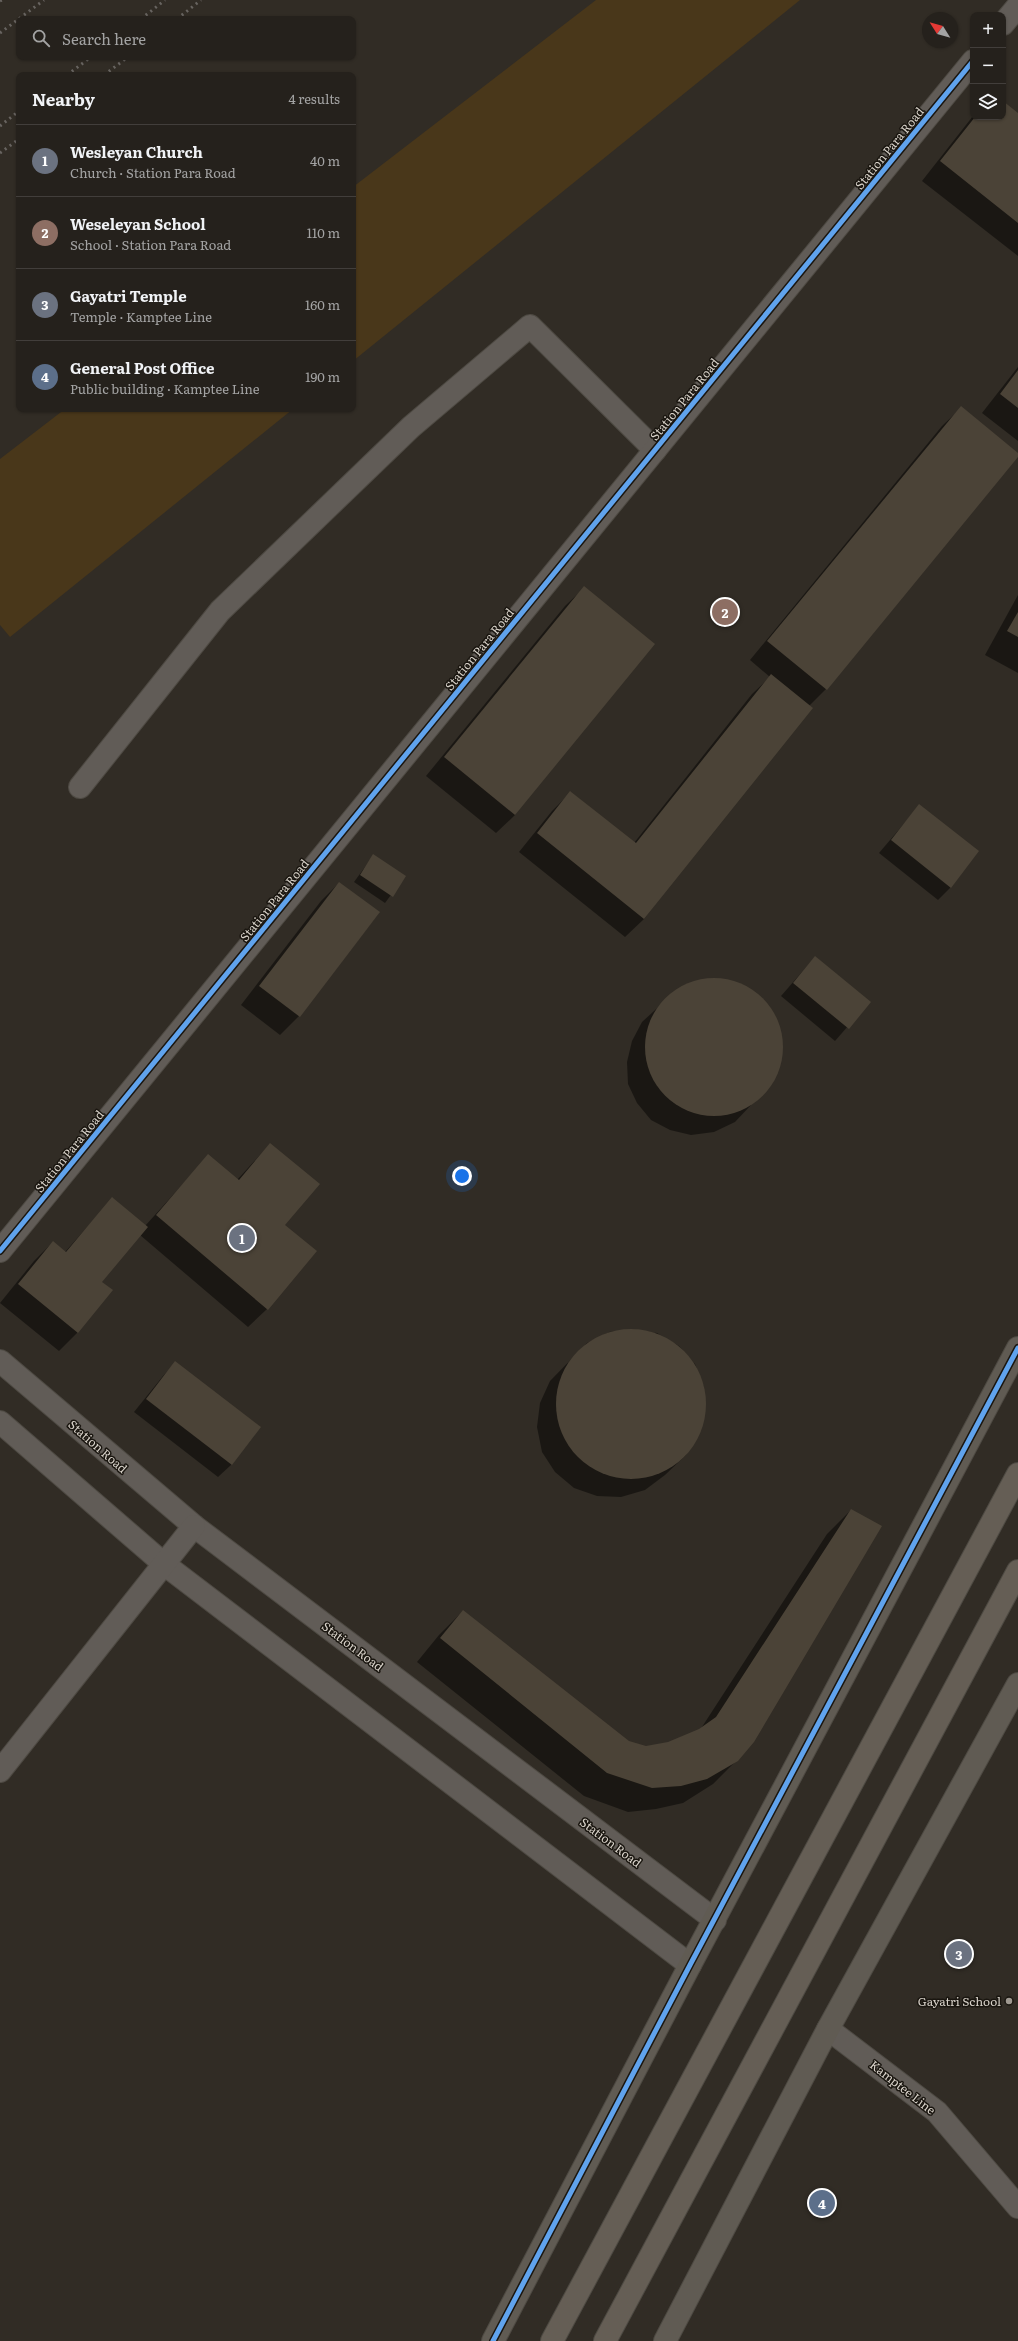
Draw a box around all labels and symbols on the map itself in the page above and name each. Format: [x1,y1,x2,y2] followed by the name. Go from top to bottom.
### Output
[922,12,958,48] north arrow
[850,102,928,193] street label: Station Para Road
[645,353,723,444] street label: Station Para Road
[712,597,738,627] pin: 2
[440,603,518,694] street label: Station Para Road
[235,854,313,945] street label: Station Para Road
[30,1105,108,1196] street label: Station Para Road
[452,1166,472,1186] your location
[229,1223,255,1253] pin: 1
[65,1415,132,1477] street label: Station Road
[318,1617,388,1676] street label: Station Road
[576,1813,646,1872] street label: Station Road
[946,1939,972,1969] pin: 3
[918,1992,1001,2010] place label: Gayatri School
[1004,1996,1014,2006] marker: Gayatri School
[866,2055,940,2119] street label: Kamptee Line
[809,2188,835,2218] pin: 4

